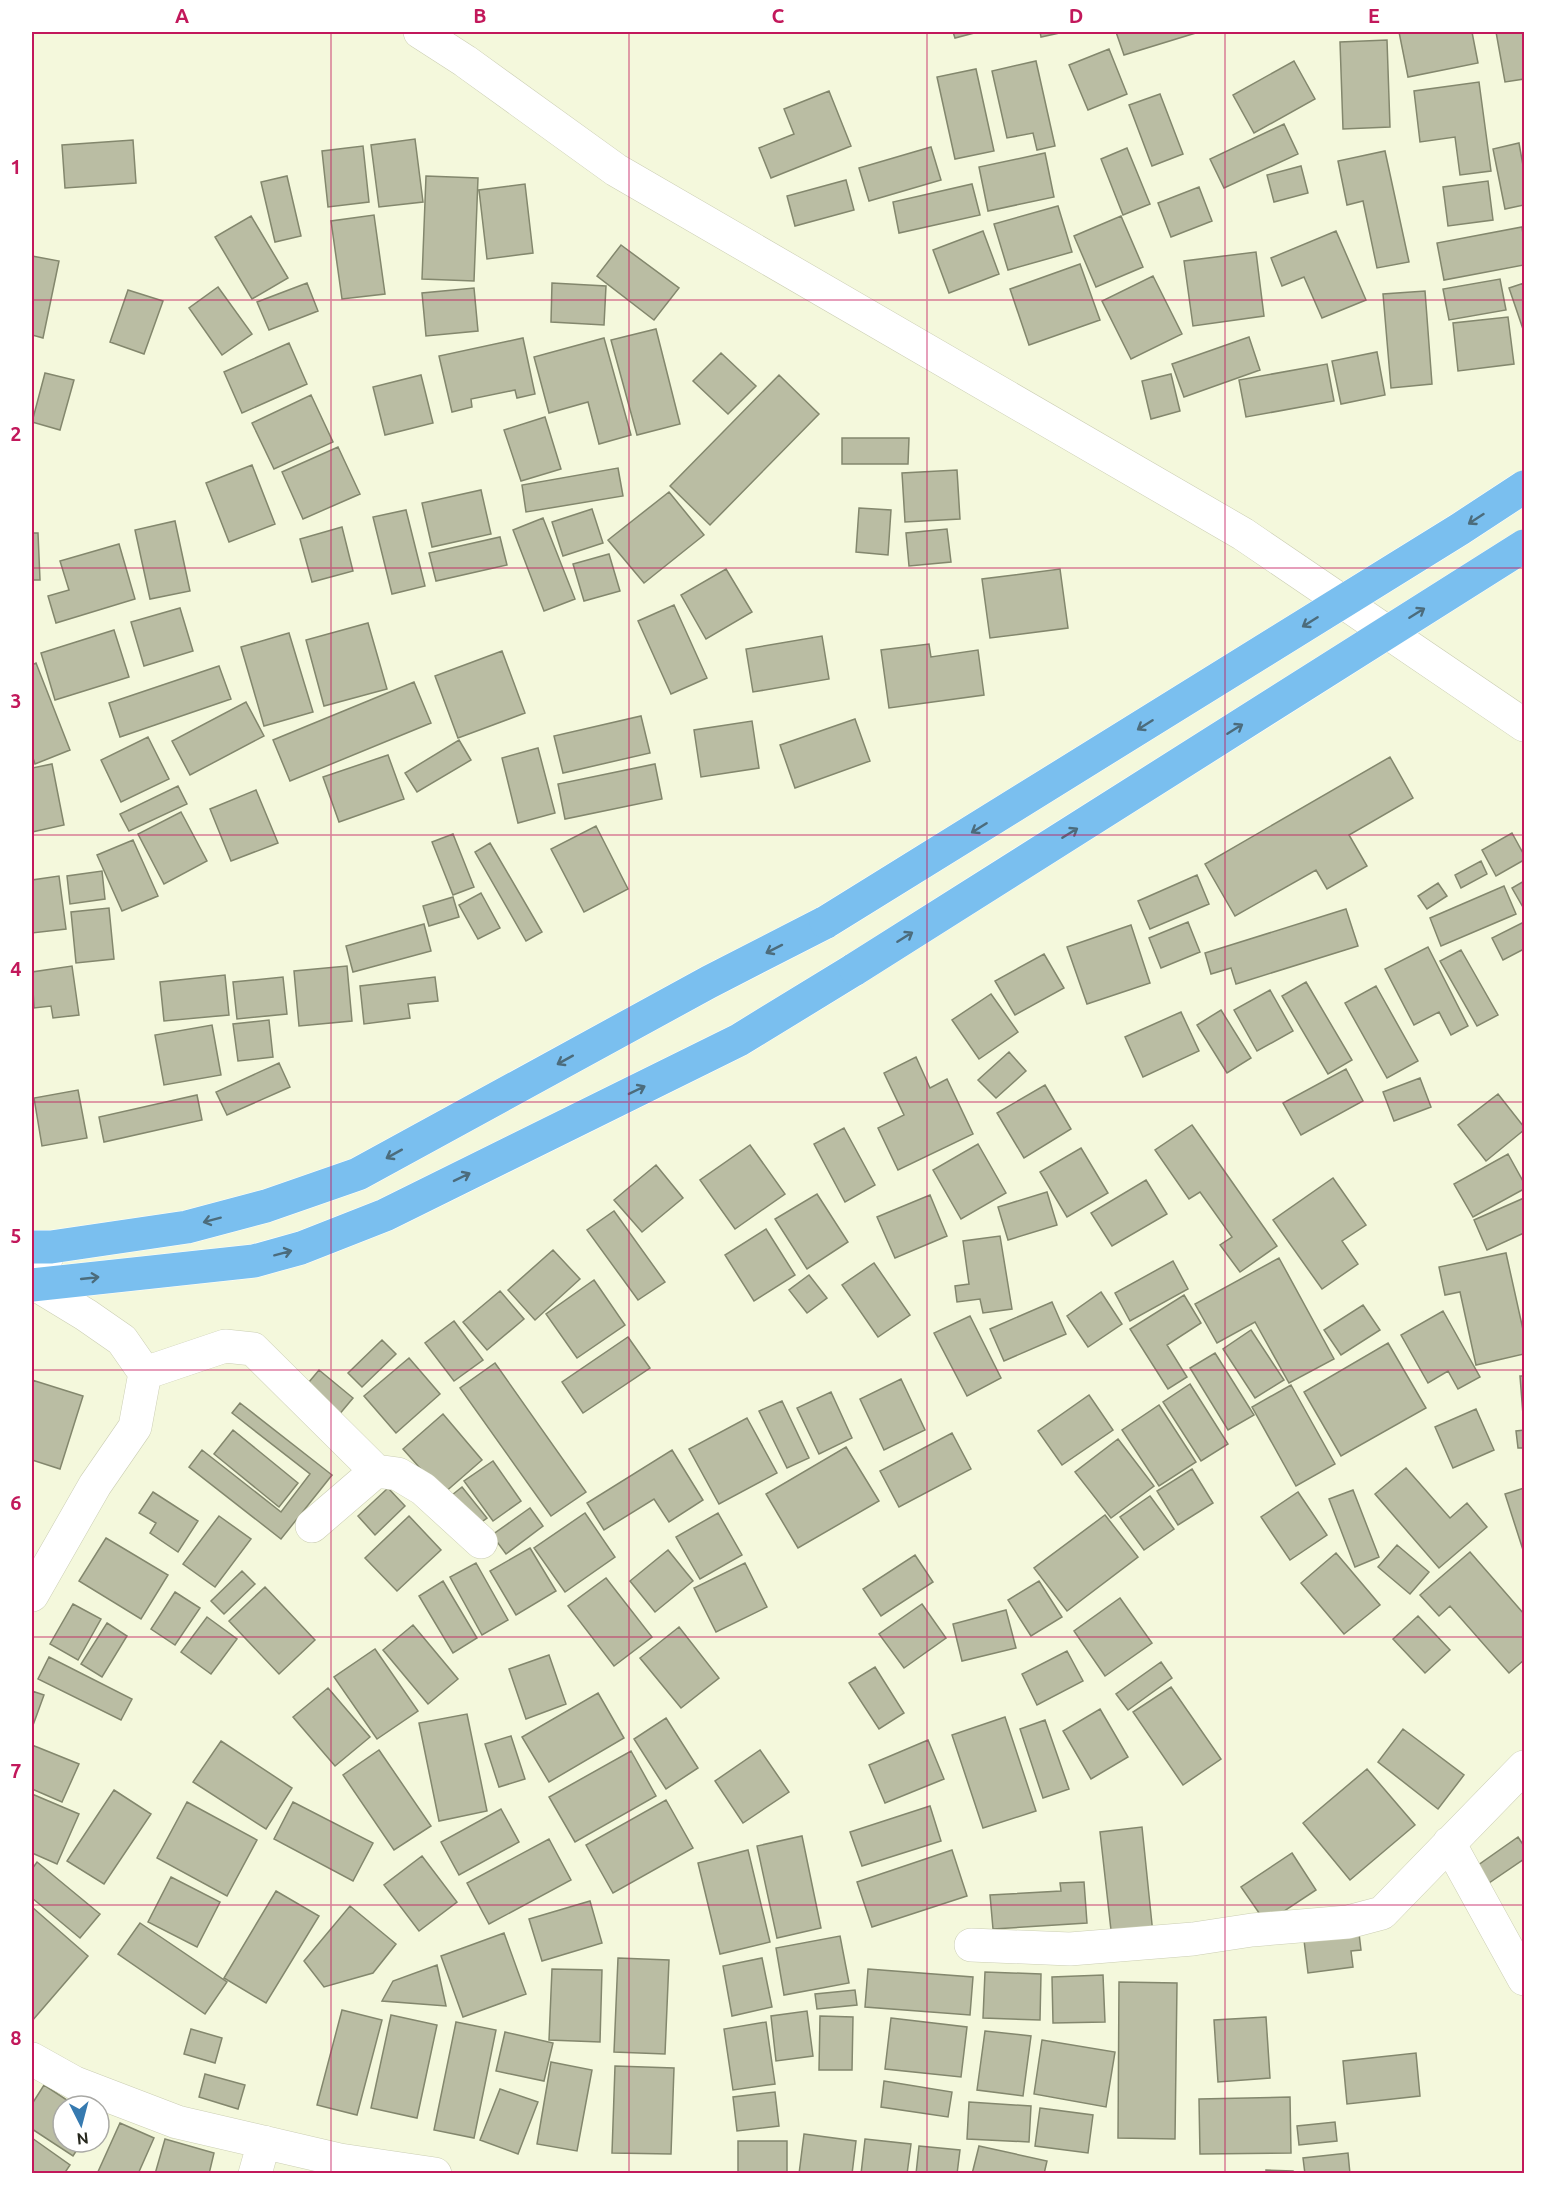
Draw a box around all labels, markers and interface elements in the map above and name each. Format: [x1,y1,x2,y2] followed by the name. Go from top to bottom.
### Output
[175,4,189,27] text: A
[473,4,487,27] text: B
[772,4,785,27] text: C
[1069,4,1083,27] text: D
[1368,4,1380,27] text: E
[10,155,22,178] text: 1
[10,422,22,445] text: 2
[1468,513,1484,525] one-way arrow
[1408,607,1425,619] one-way arrow
[1302,617,1319,629] one-way arrow
[10,689,22,712] text: 3
[1136,718,1153,731] one-way arrow
[1226,723,1242,735] one-way arrow
[971,822,988,834] one-way arrow
[1061,827,1078,839] one-way arrow
[896,931,913,943] one-way arrow
[765,943,783,955] one-way arrow
[10,957,22,980] text: 4
[557,1054,574,1066] one-way arrow
[627,1084,645,1096] one-way arrow
[386,1148,403,1160] one-way arrow
[452,1171,470,1182] one-way arrow
[202,1215,221,1226] one-way arrow
[10,1224,22,1247] text: 5
[273,1247,292,1259] one-way arrow
[79,1272,99,1283] one-way arrow
[10,1491,22,1514] text: 6
[10,1759,22,1782] text: 7
[10,2026,22,2049] text: 8
[51,2094,111,2154] north arrow
[76,2129,89,2148] text: N

